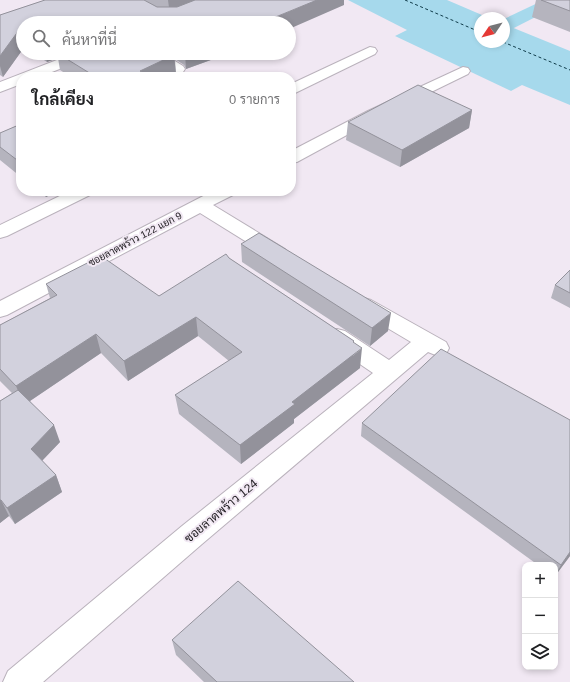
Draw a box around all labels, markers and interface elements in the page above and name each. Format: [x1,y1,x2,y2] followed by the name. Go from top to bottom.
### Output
[474,12,510,48] north arrow
[16,16,296,60] search box
[30,27,52,49] icon: search
[62,31,117,48] text: ค้นหาที่นี่
[32,90,94,109] text: ใกล้เคียง
[229,92,280,107] text: 0 รายการ
[86,209,184,268] street label: ซอยลาดพร้าว 122 แยก 9
[182,476,261,546] street label: ซอยลาดพร้าว 124
[522,562,558,670] map controls
[522,562,558,598] button: +
[522,598,558,634] button: −
[522,634,558,670] button: layers

